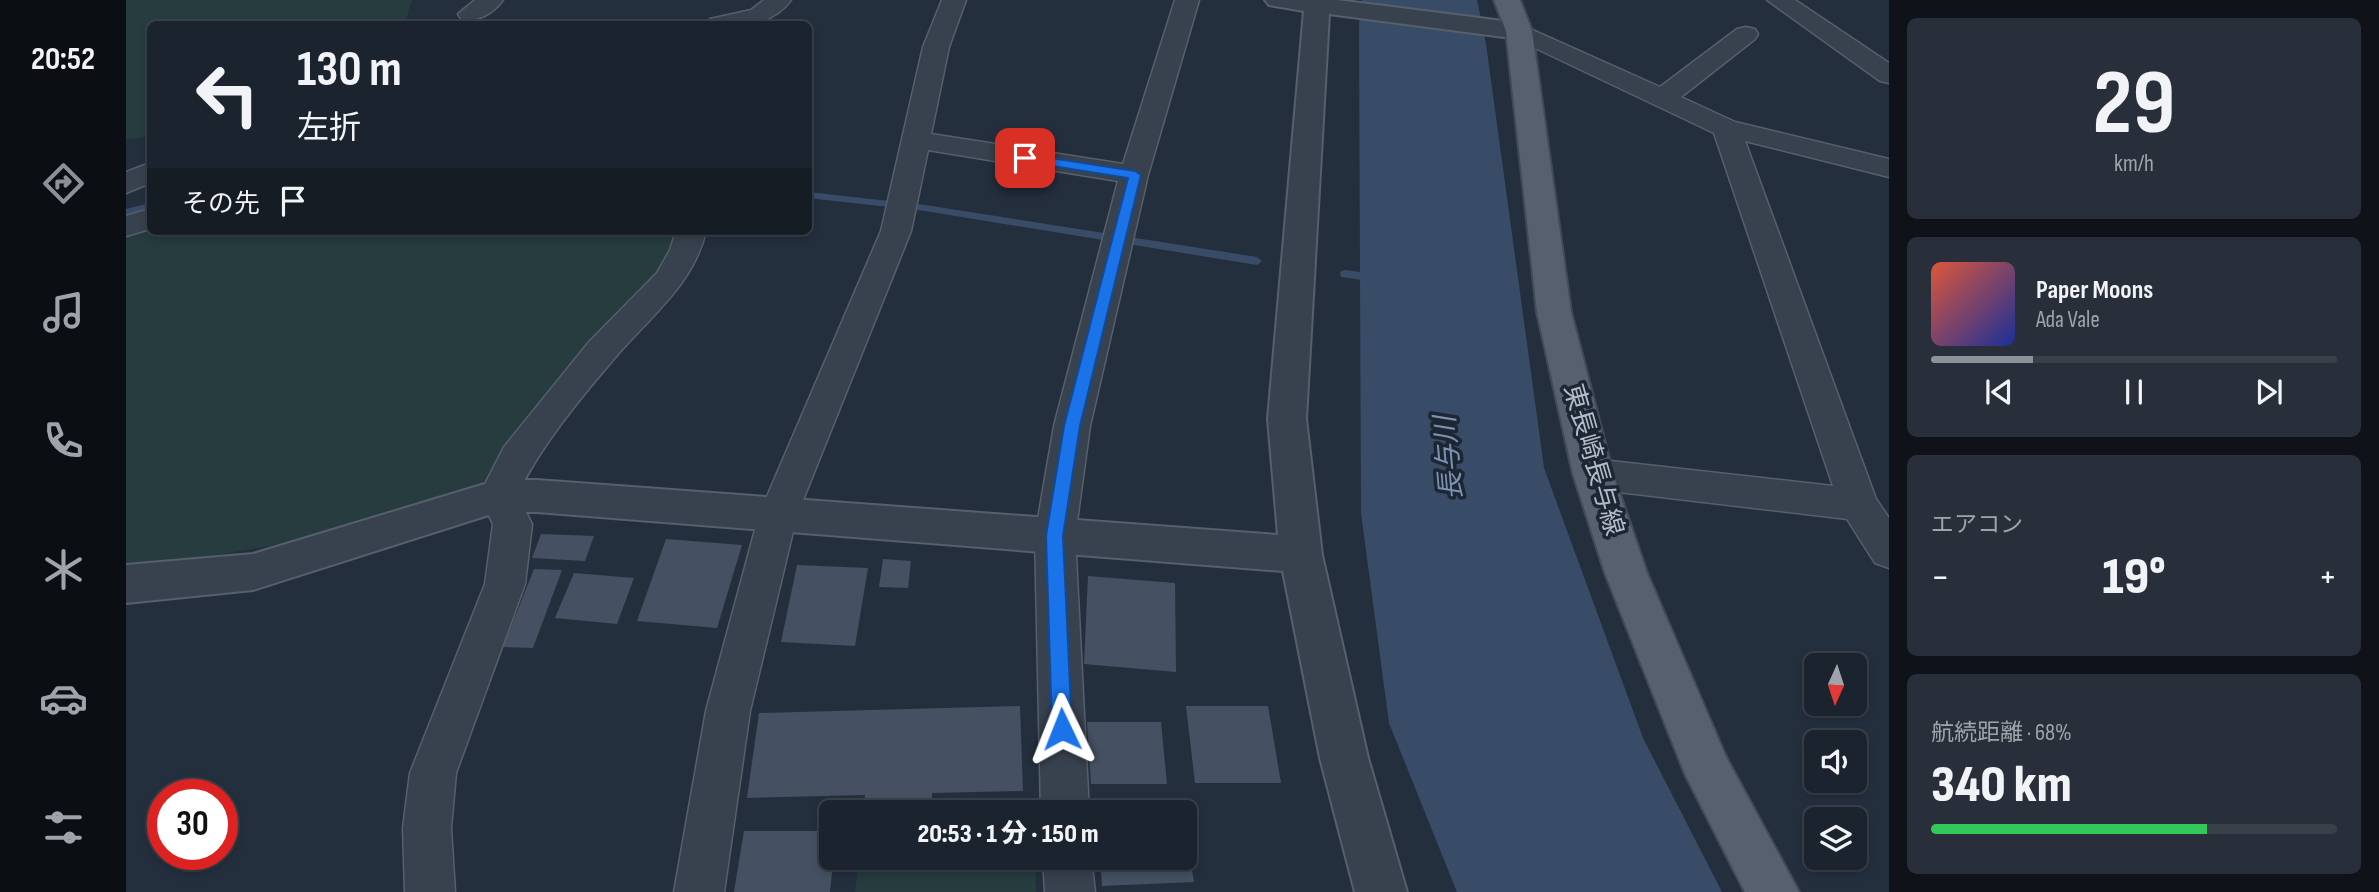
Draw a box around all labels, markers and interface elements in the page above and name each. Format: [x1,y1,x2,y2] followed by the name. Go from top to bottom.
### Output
[31,40,95,79] text: 20:52
[297,41,402,100] text: 130 m
[182,49,273,140] icon: left
[2093,50,2176,159] text: 29
[297,109,361,148] text: 左折
[995,128,1055,188] pin
[1006,139,1044,177] icon: arrive
[2114,150,2154,178] text: km/h
[39,159,88,208] icon: directions
[274,182,312,220] icon: arrive
[182,189,260,220] text: その先
[2036,275,2153,306] text: Paper Moons
[39,288,88,337] icon: music
[2036,306,2100,334] text: Ada Vale
[1980,373,2018,411] icon: previous
[2115,373,2153,411] icon: pause
[2250,373,2288,411] icon: next
[1557,381,1629,539] street label: 東長崎長与線
[1429,412,1469,501] water label: 長与川
[39,416,88,465] icon: phone
[1931,511,2023,539] text: エアコン
[39,545,88,594] icon: climate
[2102,546,2166,609] text: 19°
[1931,555,1950,600] text: −
[2318,555,2337,600] text: +
[1804,653,1867,716] north arrow
[1804,653,1867,870] map controls
[39,674,88,723] icon: car
[1025,692,1099,766] position arrow
[1931,719,2072,747] text: 航続距離 · 68%
[1804,730,1867,793] button: sound
[1931,754,2072,817] text: 340 km
[147,779,238,870] speed limit sign: 30
[39,803,88,852] icon: filters
[1804,807,1867,870] button: layers
[918,819,1098,850] text: 20:53 · 1 分 · 150 m

